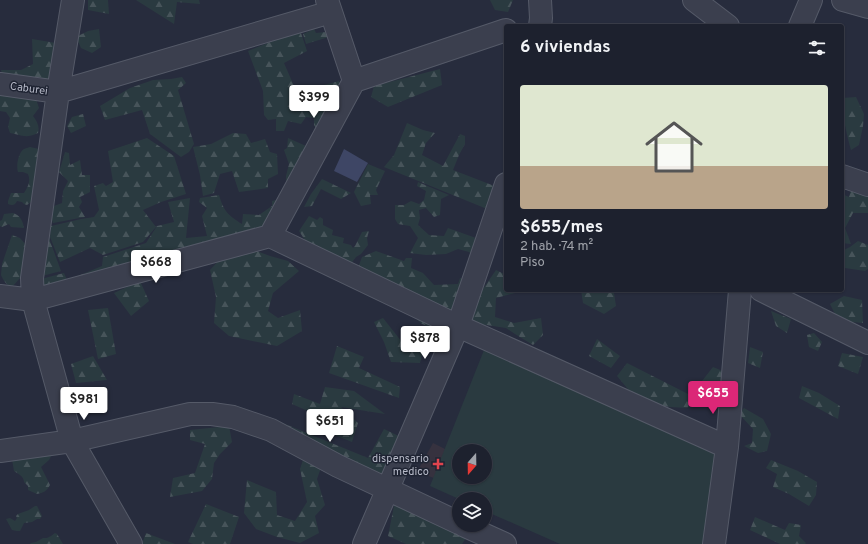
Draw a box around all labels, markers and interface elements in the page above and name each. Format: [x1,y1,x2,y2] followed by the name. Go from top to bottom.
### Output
[520,37,611,59] text: 6 viviendas
[806,37,828,59] icon: filters
[9,79,49,99] street label: Caburei
[290,85,338,119] pin: $399
[298,90,330,106] text: $399
[638,111,710,183] icon: home
[520,217,603,239] text: $655/mes
[520,239,593,255] text: 2 hab. · 74 m²
[132,250,180,284] pin: $668
[140,255,172,271] text: $668
[520,255,545,271] text: Piso
[401,326,449,360] pin: $878
[410,331,440,347] text: $878
[689,381,737,415] pin: $655
[697,386,729,402] text: $655
[60,387,108,421] pin: $981
[69,392,99,408] text: $981
[306,409,354,443] pin: $651
[316,414,344,430] text: $651
[452,444,492,484] north arrow
[452,444,492,532] map controls
[372,452,429,479] place label: dispensario medico
[432,458,444,470] marker: dispensario medico
[452,492,492,532] button: layers

